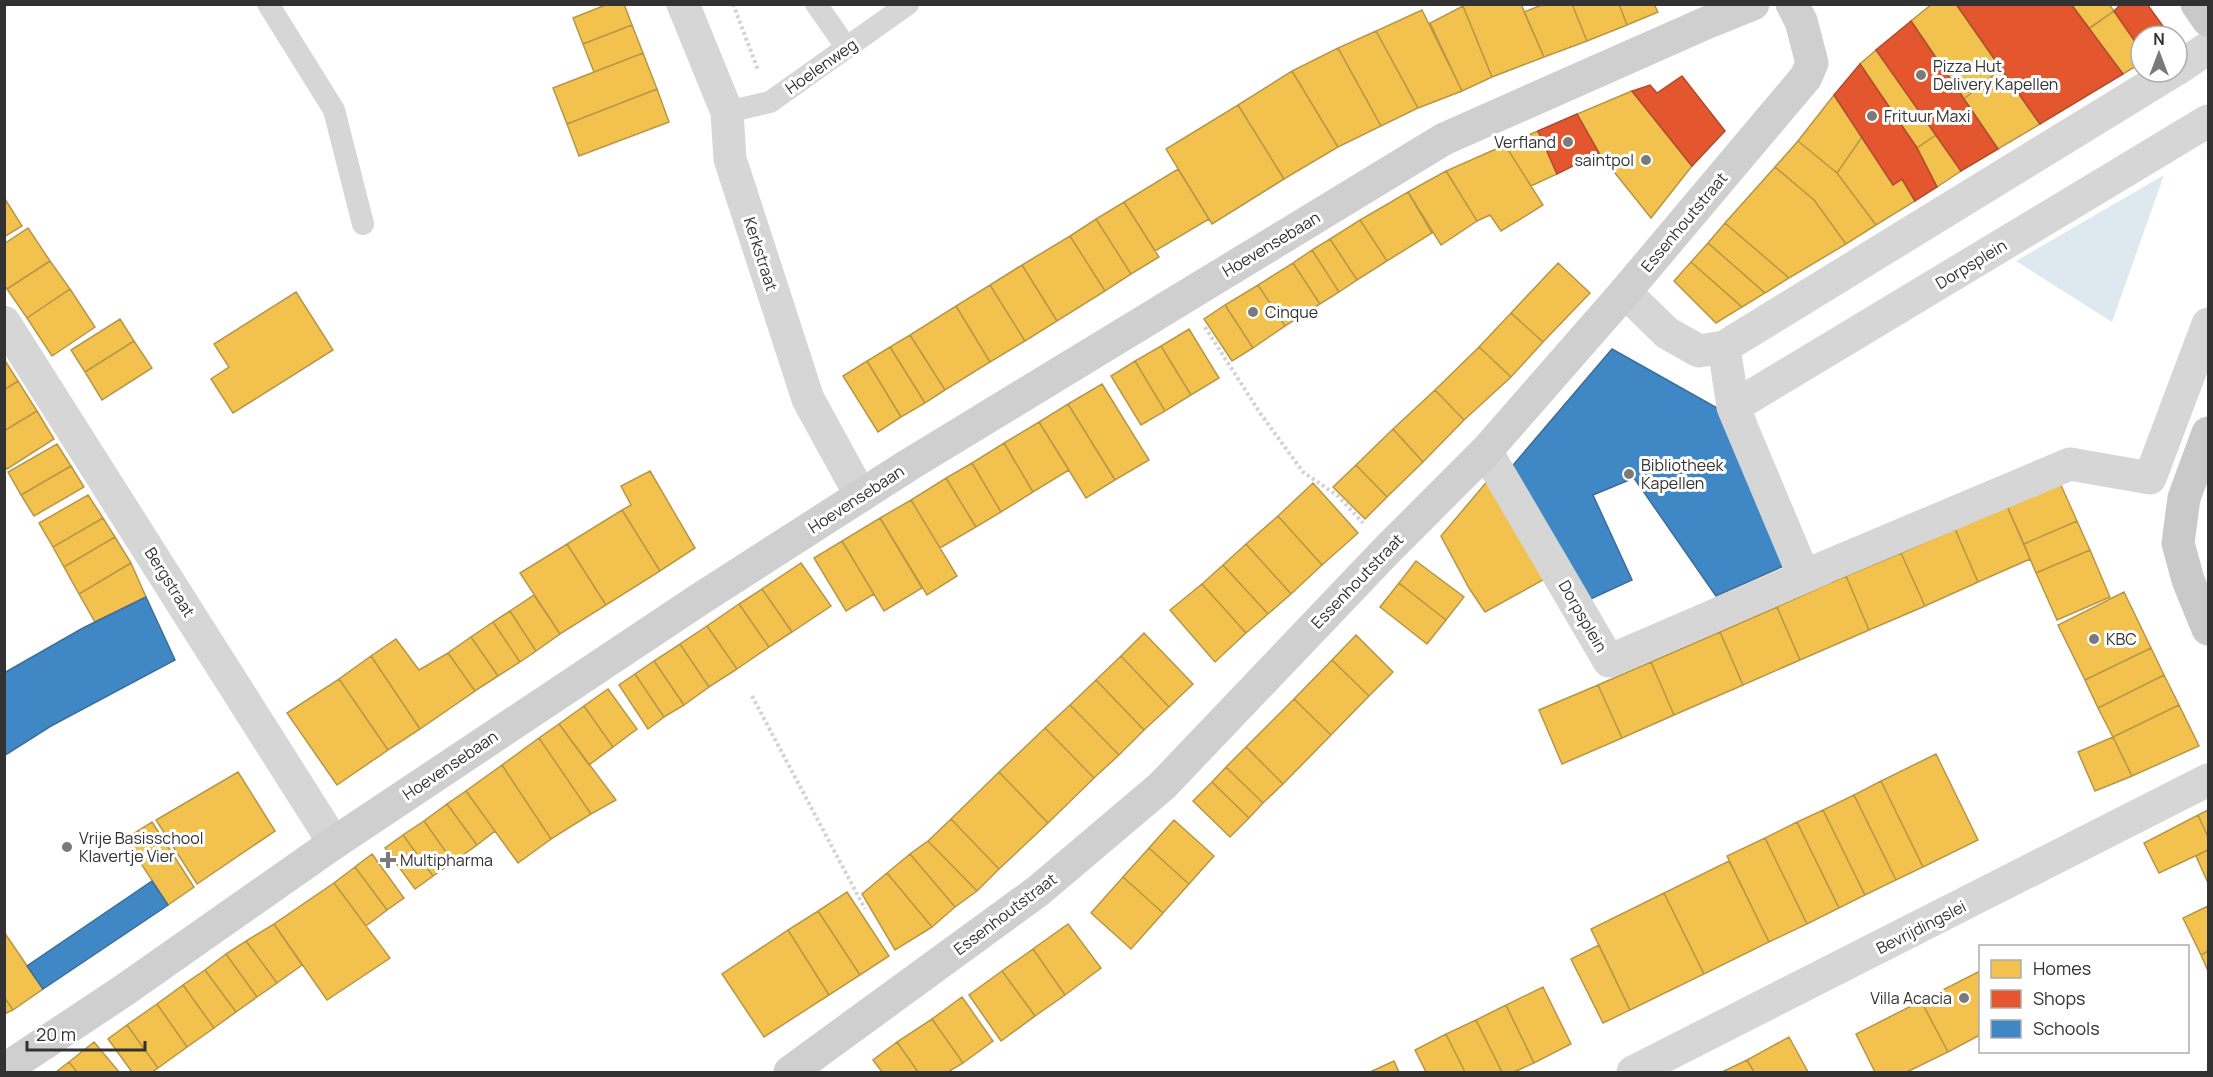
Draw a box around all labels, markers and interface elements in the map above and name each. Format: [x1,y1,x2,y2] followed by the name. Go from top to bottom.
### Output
[2129,24,2189,84] north arrow
[2153,28,2165,50] text: N
[781,33,861,99] street label: Hoelenweg
[1933,55,2058,95] place label: Pizza Hut Delivery Kapellen
[1914,68,1928,82] marker: Pizza Hut Delivery Kapellen
[1884,105,1970,127] place label: Frituur Maxi
[1865,109,1879,123] marker: Frituur Maxi
[1494,131,1556,153] place label: Verfland
[1561,135,1575,149] marker: Verfland
[1574,149,1634,171] place label: saintpol
[1639,153,1653,167] marker: saintpol
[1636,167,1732,277] street label: Essenhoutstraat
[1218,206,1324,282] street label: Hoevensebaan
[739,214,783,294] street label: Kerkstraat
[1931,234,2011,294] street label: Dorpsplein
[1265,301,1318,323] place label: Cinque
[1246,305,1260,319] marker: Cinque
[1641,454,1725,494] place label: Bibliotheek Kapellen
[804,460,908,538] street label: Hoevensebaan
[1622,467,1636,481] marker: Bibliotheek Kapellen
[1306,529,1408,633] street label: Essenhoutstraat
[140,543,200,621] street label: Bergstraat
[1554,576,1612,656] street label: Dorpsplein
[2106,628,2137,650] place label: KBC
[2087,632,2101,646] marker: KBC
[398,725,502,805] street label: Hoevensebaan
[79,827,203,867] place label: Vrije Basisschool Klavertje Vier
[60,840,74,854] marker: Vrije Basisschool Klavertje Vier
[400,849,493,871] place label: Multipharma
[381,853,395,867] marker: Multipharma
[949,868,1061,960] street label: Essenhoutstraat
[1872,895,1970,959] street label: Bevrijdingslei
[1979,945,2189,1053] legend
[2033,956,2091,980] text: Homes
[2033,986,2085,1010] text: Shops
[1870,987,1952,1009] place label: Villa Acacia
[1957,991,1971,1005] marker: Villa Acacia
[27,1014,146,1052] scale bar
[2033,1016,2100,1040] text: Schools
[36,1022,76,1046] text: 20 m

